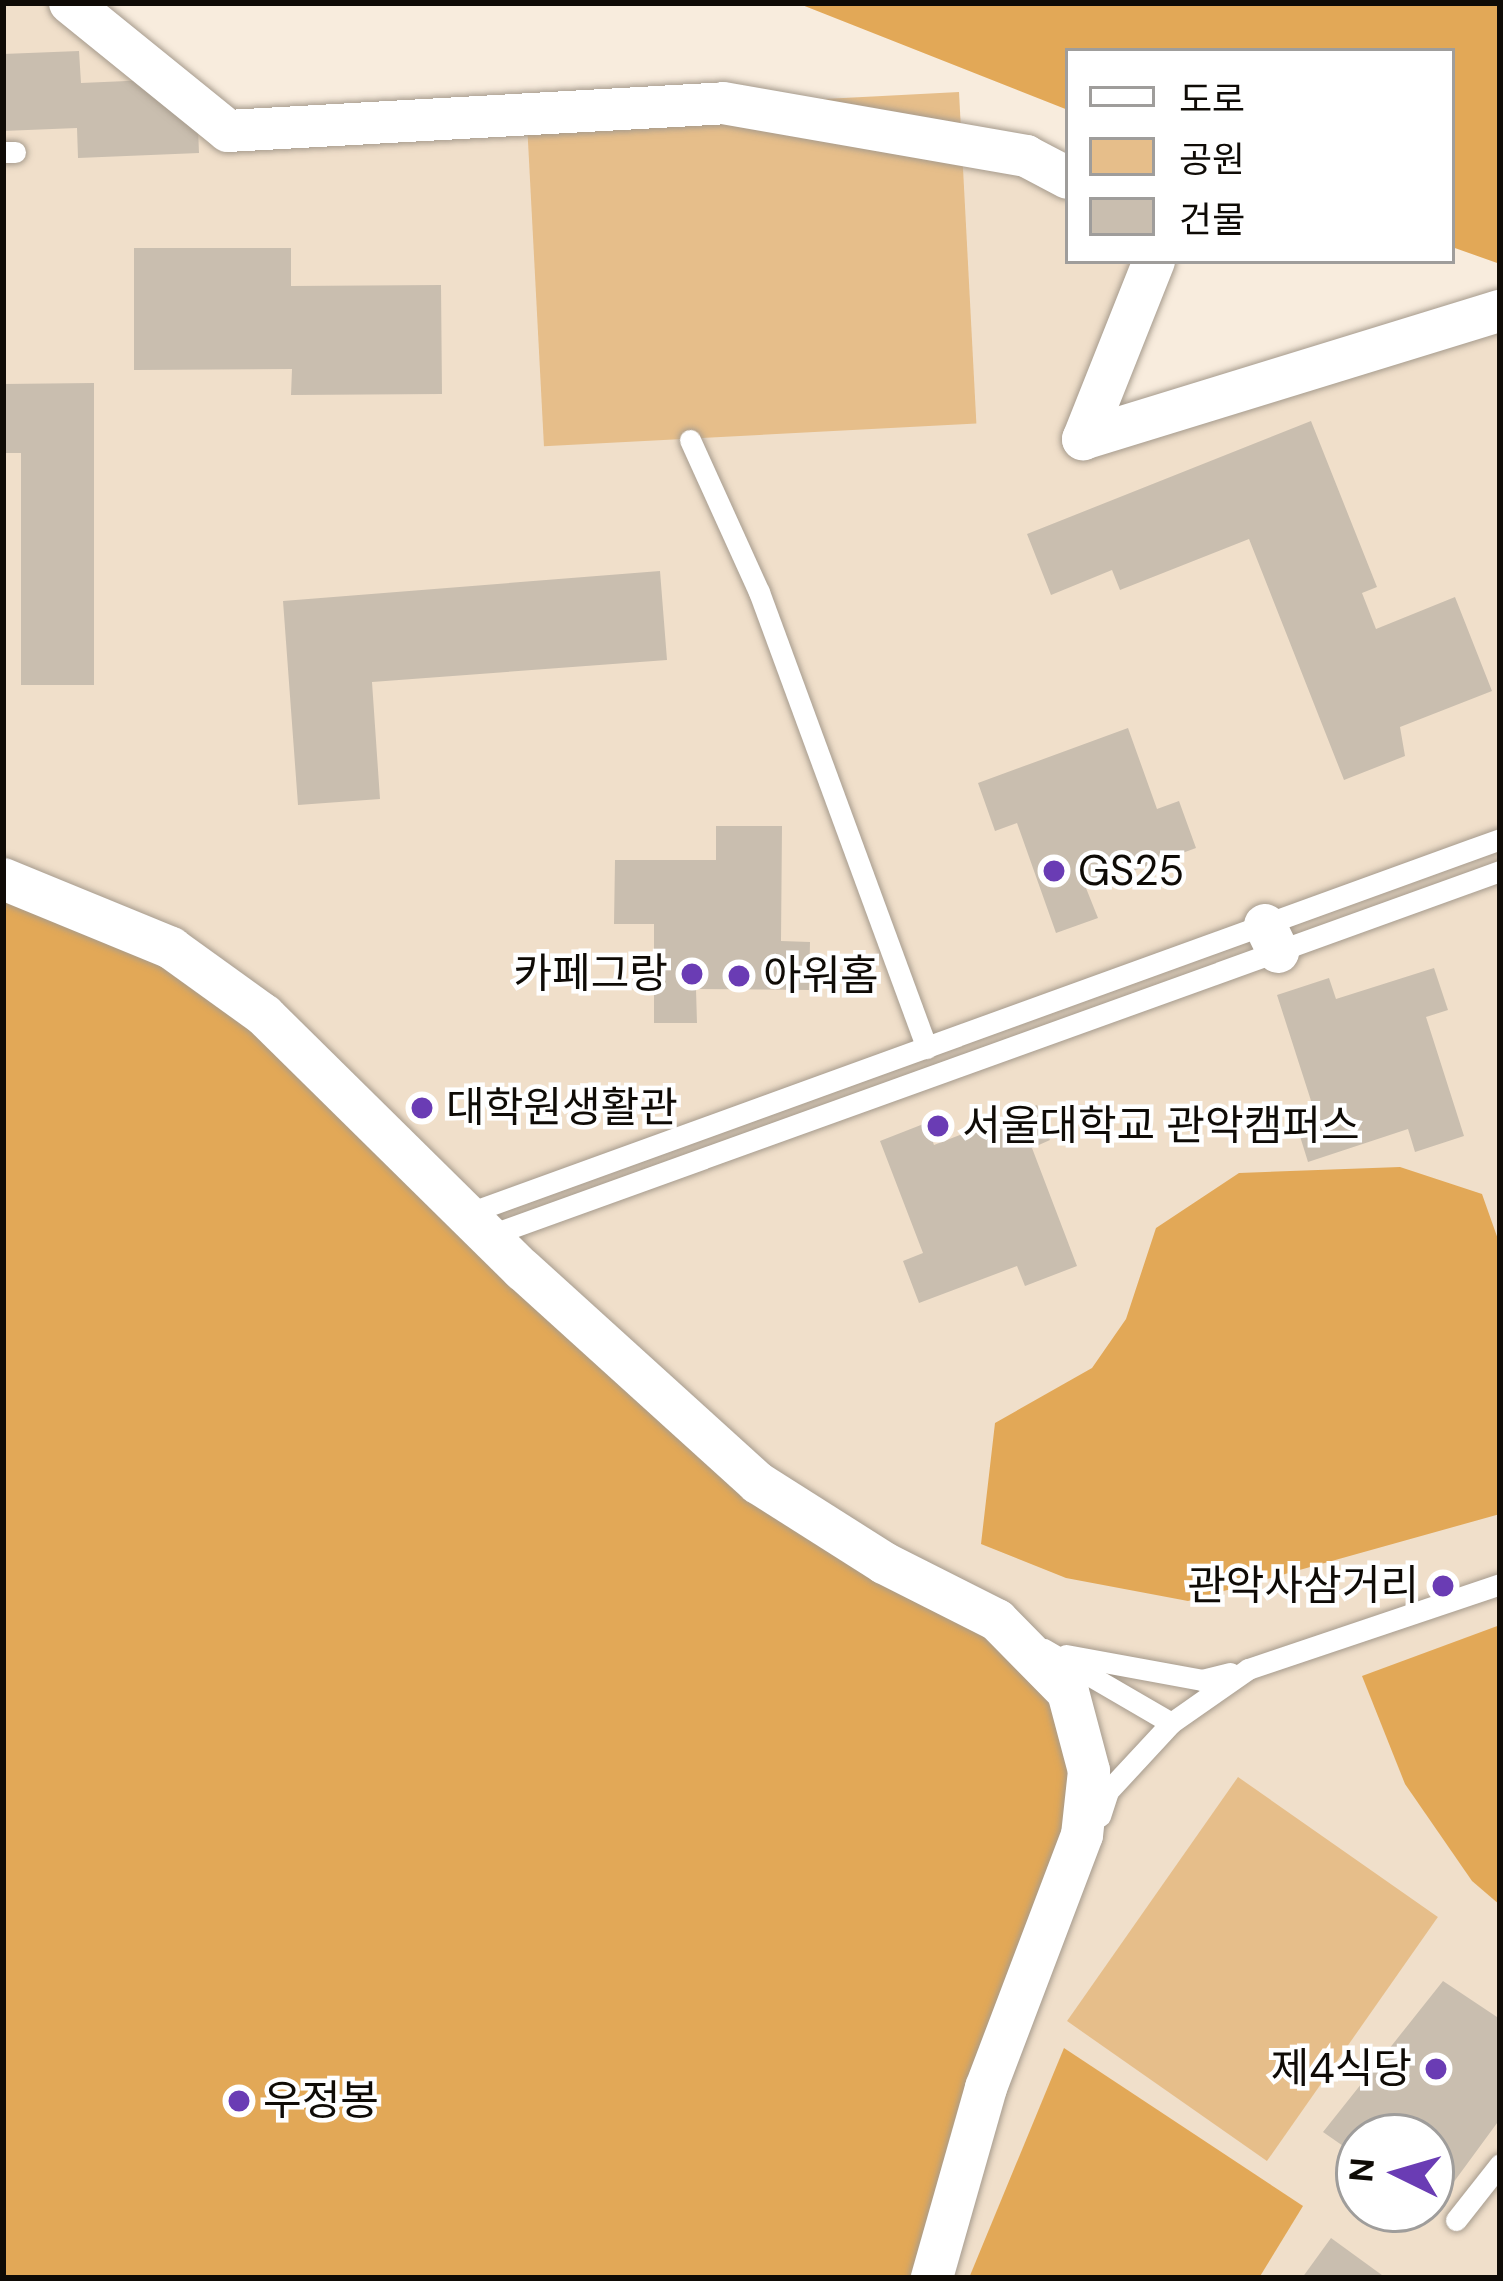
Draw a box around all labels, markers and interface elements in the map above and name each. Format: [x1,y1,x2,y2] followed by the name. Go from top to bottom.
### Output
[1065,48,1455,264] legend
[1179,76,1245,123] text: 도로
[1179,136,1245,183] text: 공원
[1179,196,1245,243] text: 건물
[1078,846,1184,896] place label: GS25
[1041,858,1067,884] marker: GS25
[513,949,668,999] place label: 카페그랑
[763,951,879,1001] place label: 아워홈
[679,961,705,987] marker: 카페그랑
[726,963,752,989] marker: 아워홈
[446,1083,678,1133] place label: 대학원생활관
[409,1095,435,1121] marker: 대학원생활관
[962,1101,1360,1151] place label: 서울대학교 관악캠퍼스
[925,1113,951,1139] marker: 서울대학교 관악캠퍼스
[1187,1561,1419,1611] place label: 관악사삼거리
[1430,1573,1456,1599] marker: 관악사삼거리
[1271,2044,1412,2094] place label: 제4식당
[1423,2056,1449,2082] marker: 제4식당
[263,2076,379,2126] place label: 우정봉
[226,2088,252,2114] marker: 우정봉
[1335,2113,1455,2233] north arrow
[1339,2156,1384,2184] text: N

